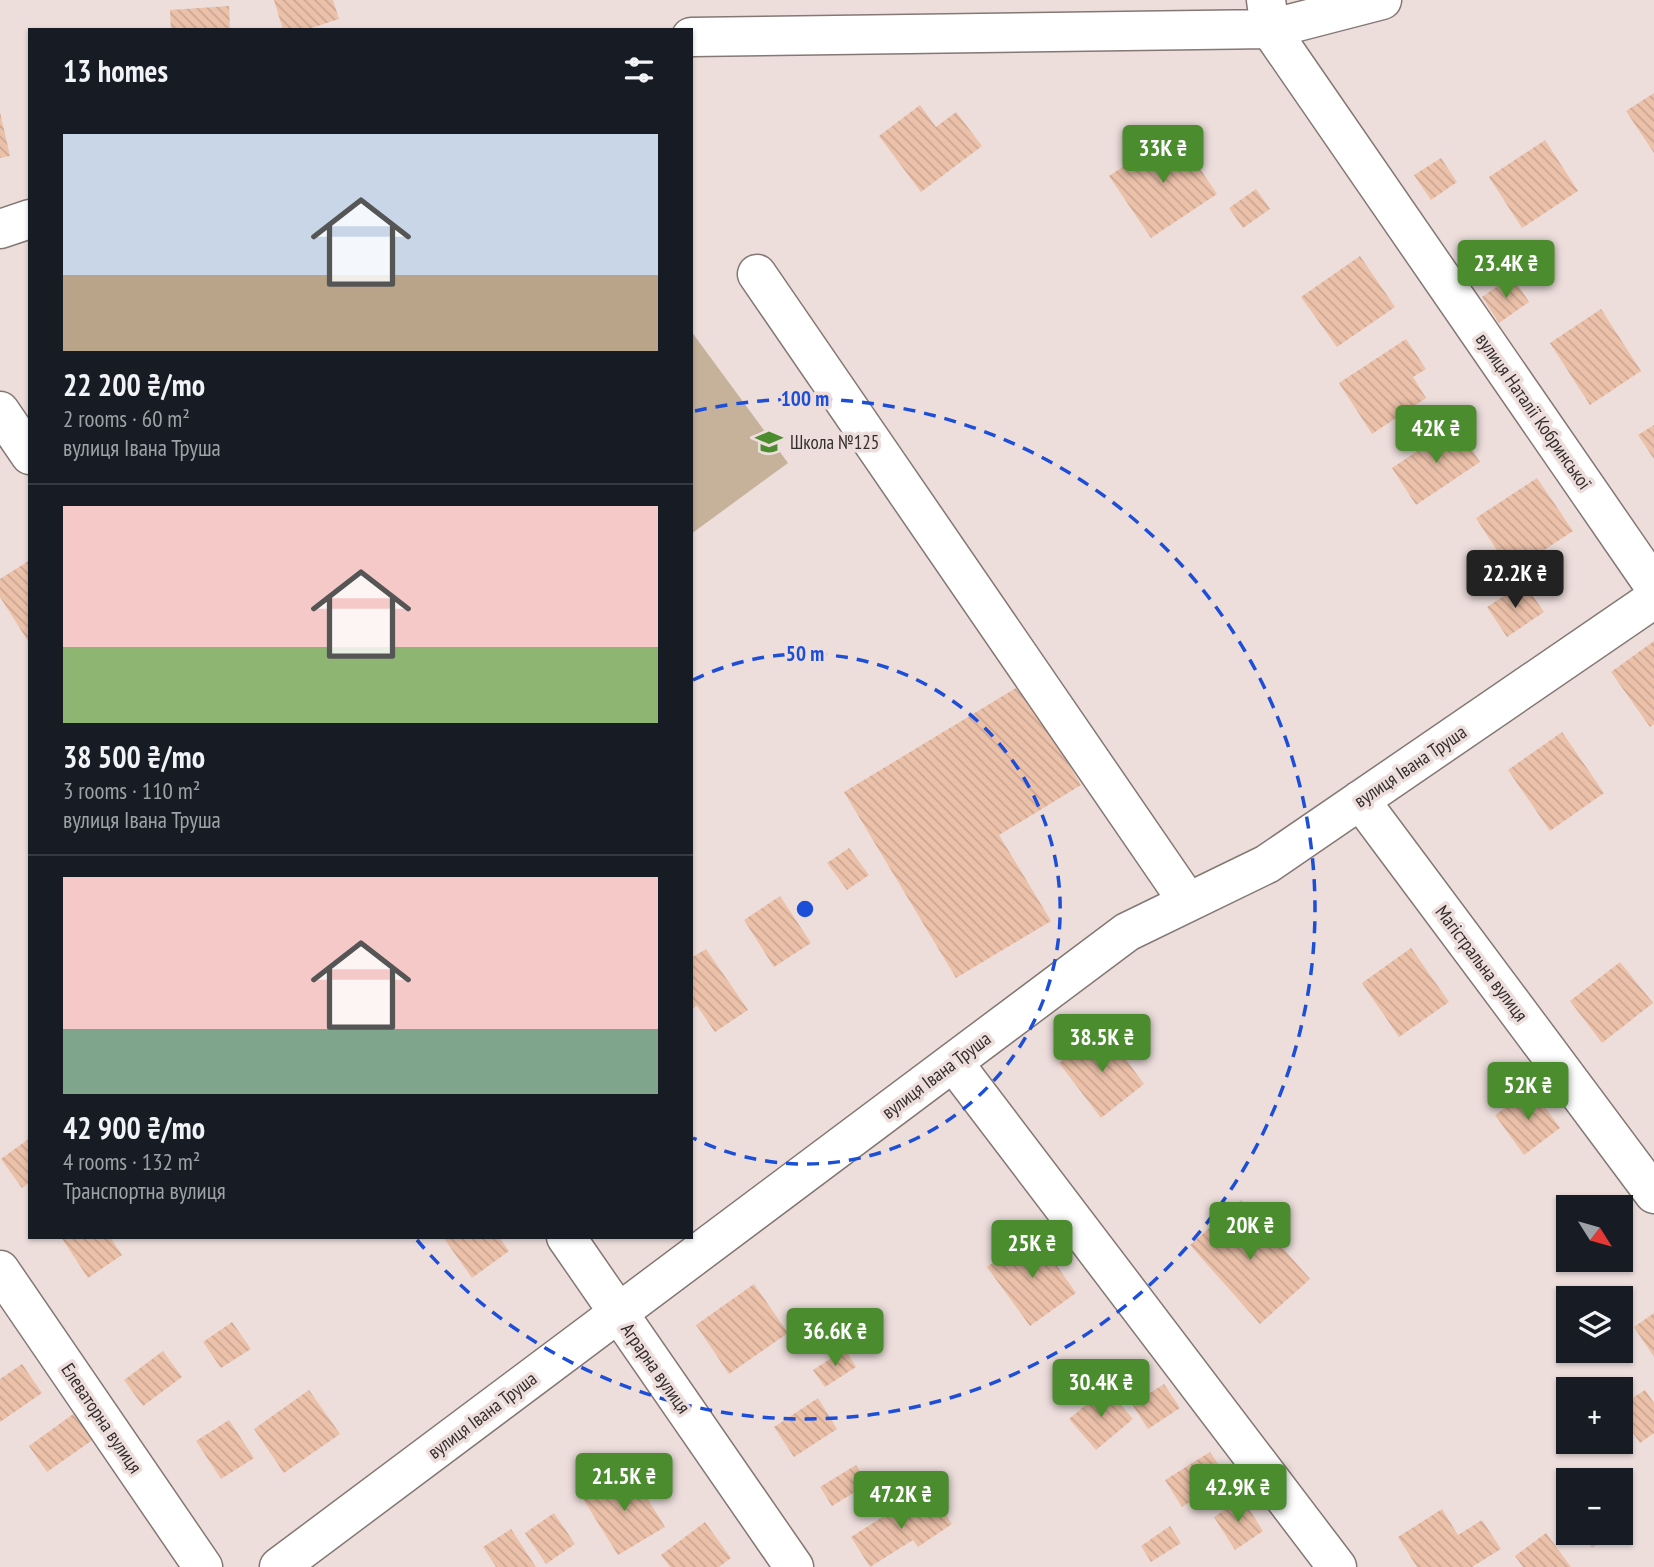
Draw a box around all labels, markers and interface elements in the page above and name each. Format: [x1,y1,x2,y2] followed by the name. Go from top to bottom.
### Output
[63,51,168,90] text: 13 homes
[620,51,658,89] icon: filters
[1114,125,1212,185] pin: 33K ₴
[1138,133,1188,162] text: 33K ₴
[298,179,424,305] icon: home
[1441,240,1571,300] pin: 23.4K ₴
[1474,248,1538,277] text: 23.4K ₴
[1471,328,1597,494] street label: вулиця Наталії Кобринської
[63,365,205,404] text: 22 200 ₴/mo
[781,385,829,412] text: 100 m
[63,404,190,433] text: 2 rooms · 60 m²
[1387,406,1485,465] pin: 42K ₴
[1411,413,1461,442] text: 42K ₴
[754,427,784,457] school or university icon: Школа №125
[790,430,879,454] place label: Школа №125
[63,433,221,462] text: вулиця Івана Труша
[1450,550,1580,610] pin: 22.2K ₴
[298,551,424,677] icon: home
[1483,558,1547,587] text: 22.2K ₴
[786,640,824,667] text: 50 m
[1349,720,1471,812] street label: вулиця Івана Труша
[63,737,205,776] text: 38 500 ₴/mo
[63,776,200,805] text: 3 rooms · 110 m²
[63,805,221,834] text: вулиця Івана Труша
[793,897,817,921] centre of rings
[1431,900,1533,1026] street label: Магістральна вулиця
[298,922,424,1048] icon: home
[1037,1014,1167,1074] pin: 38.5K ₴
[1070,1022,1134,1051] text: 38.5K ₴
[877,1026,995,1124] street label: вулиця Івана Труша
[1479,1062,1577,1122] pin: 52K ₴
[1503,1070,1553,1099] text: 52K ₴
[63,1108,205,1147] text: 42 900 ₴/mo
[63,1147,200,1176] text: 4 rooms · 132 m²
[63,1176,226,1205] text: Транспортна вулиця
[1556,1195,1633,1272] north arrow
[1556,1195,1633,1545] map controls
[1201,1202,1299,1262] pin: 20K ₴
[1225,1210,1275,1239] text: 20K ₴
[983,1220,1081,1280] pin: 25K ₴
[1007,1228,1057,1257] text: 25K ₴
[1556,1286,1633,1363] button: layers
[770,1308,900,1368] pin: 36.6K ₴
[803,1316,867,1345] text: 36.6K ₴
[616,1318,696,1418] street label: Аграрна вулиця
[56,1358,148,1478] street label: Елеваторна вулиця
[1036,1360,1166,1419] pin: 30.4K ₴
[423,1366,541,1464] street label: вулиця Івана Труша
[1069,1367,1133,1396] text: 30.4K ₴
[1556,1377,1633,1454] button: +
[559,1454,689,1513] pin: 21.5K ₴
[592,1461,656,1490] text: 21.5K ₴
[1173,1464,1303,1524] pin: 42.9K ₴
[1556,1468,1633,1545] button: −
[836,1472,966,1531] pin: 47.2K ₴
[1206,1472,1270,1501] text: 42.9K ₴
[870,1479,932,1508] text: 47.2K ₴

